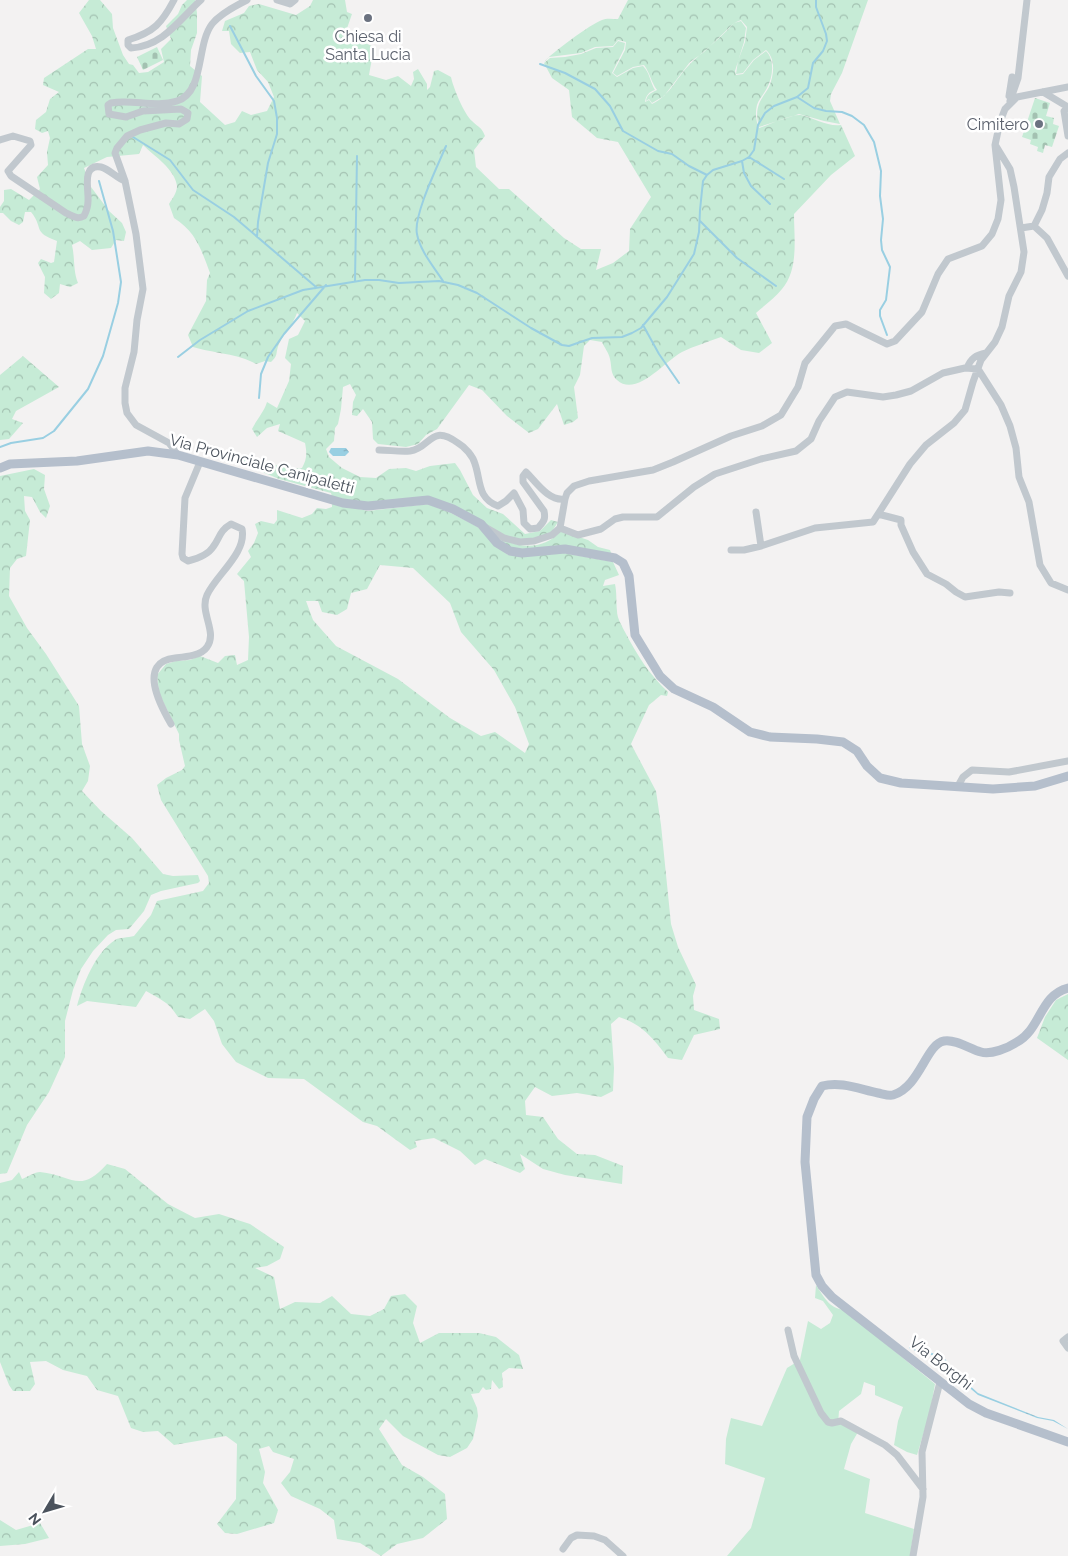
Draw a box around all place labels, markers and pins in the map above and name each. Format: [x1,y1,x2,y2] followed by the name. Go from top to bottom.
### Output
[362,12,374,24] marker: Chiesa di Santa Lucia
[325,27,411,64] place label: Chiesa di Santa Lucia
[967,115,1029,134] place label: Cimitero
[1033,118,1045,130] marker: Cimitero

